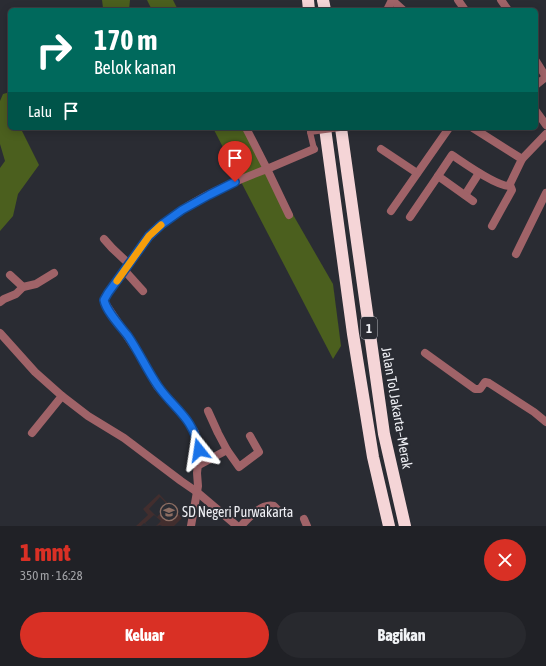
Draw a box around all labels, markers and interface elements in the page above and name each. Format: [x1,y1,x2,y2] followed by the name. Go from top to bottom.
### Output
[28,24,80,76] icon: right
[94,24,157,56] text: 170 m
[94,57,176,78] text: Belok kanan
[60,100,82,122] icon: arrive
[28,103,52,120] text: Lalu
[218,141,252,182] pin
[224,147,246,169] icon: arrive
[361,317,377,339] road number: 1
[378,346,416,470] street label: Jalan Tol Jakarta–Merak
[178,429,220,471] position arrow
[159,502,179,522] school or university icon: SD Negeri Purwakarta
[182,504,293,520] place label: SD Negeri Purwakarta
[20,539,70,566] text: 1 mnt
[484,539,526,581] button: close
[20,568,83,583] text: 350 m · 16:28
[20,612,269,658] button: Keluar
[277,612,526,658] button: Bagikan

